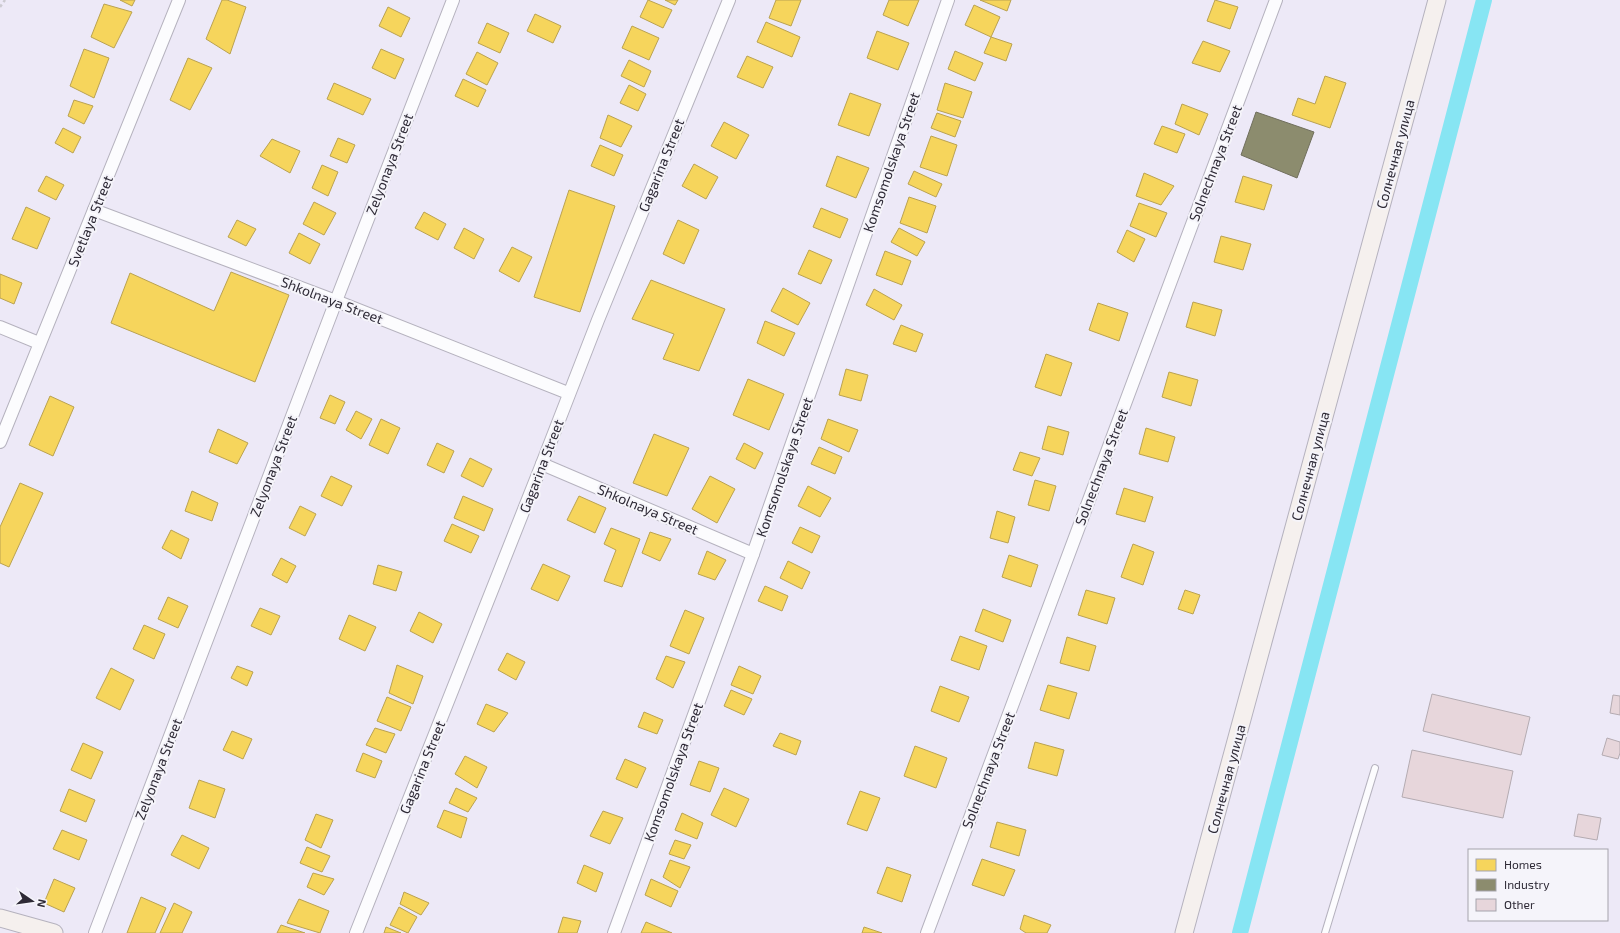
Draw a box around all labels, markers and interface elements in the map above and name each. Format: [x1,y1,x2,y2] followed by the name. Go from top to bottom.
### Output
[859,90,923,234] street label: Komsomolskaya Street
[1372,97,1418,211] street label: Солнечная улица
[1185,102,1245,224] street label: Solnechnaya Street
[362,111,416,217] street label: Zelyonaya Street
[635,116,687,214] street label: Gagarina Street
[64,173,116,269] street label: Svetlaya Street
[279,273,385,327] street label: Shkolnaya Street
[752,395,816,539] street label: Komsomolskaya Street
[1071,406,1131,528] street label: Solnechnaya Street
[1287,409,1333,523] street label: Солнечная улица
[246,413,300,519] street label: Zelyonaya Street
[515,417,567,515] street label: Gagarina Street
[595,480,701,538] street label: Shkolnaya Street
[640,700,706,844] street label: Komsomolskaya Street
[958,709,1018,831] street label: Solnechnaya Street
[131,716,185,822] street label: Zelyonaya Street
[396,718,448,816] street label: Gagarina Street
[1203,722,1249,836] street label: Солнечная улица
[1468,849,1608,921] legend
[1504,857,1542,871] text: Homes
[1504,877,1550,891] text: Industry
[12,881,52,921] north arrow
[1504,897,1535,911] text: Other
[35,898,49,909] text: N

